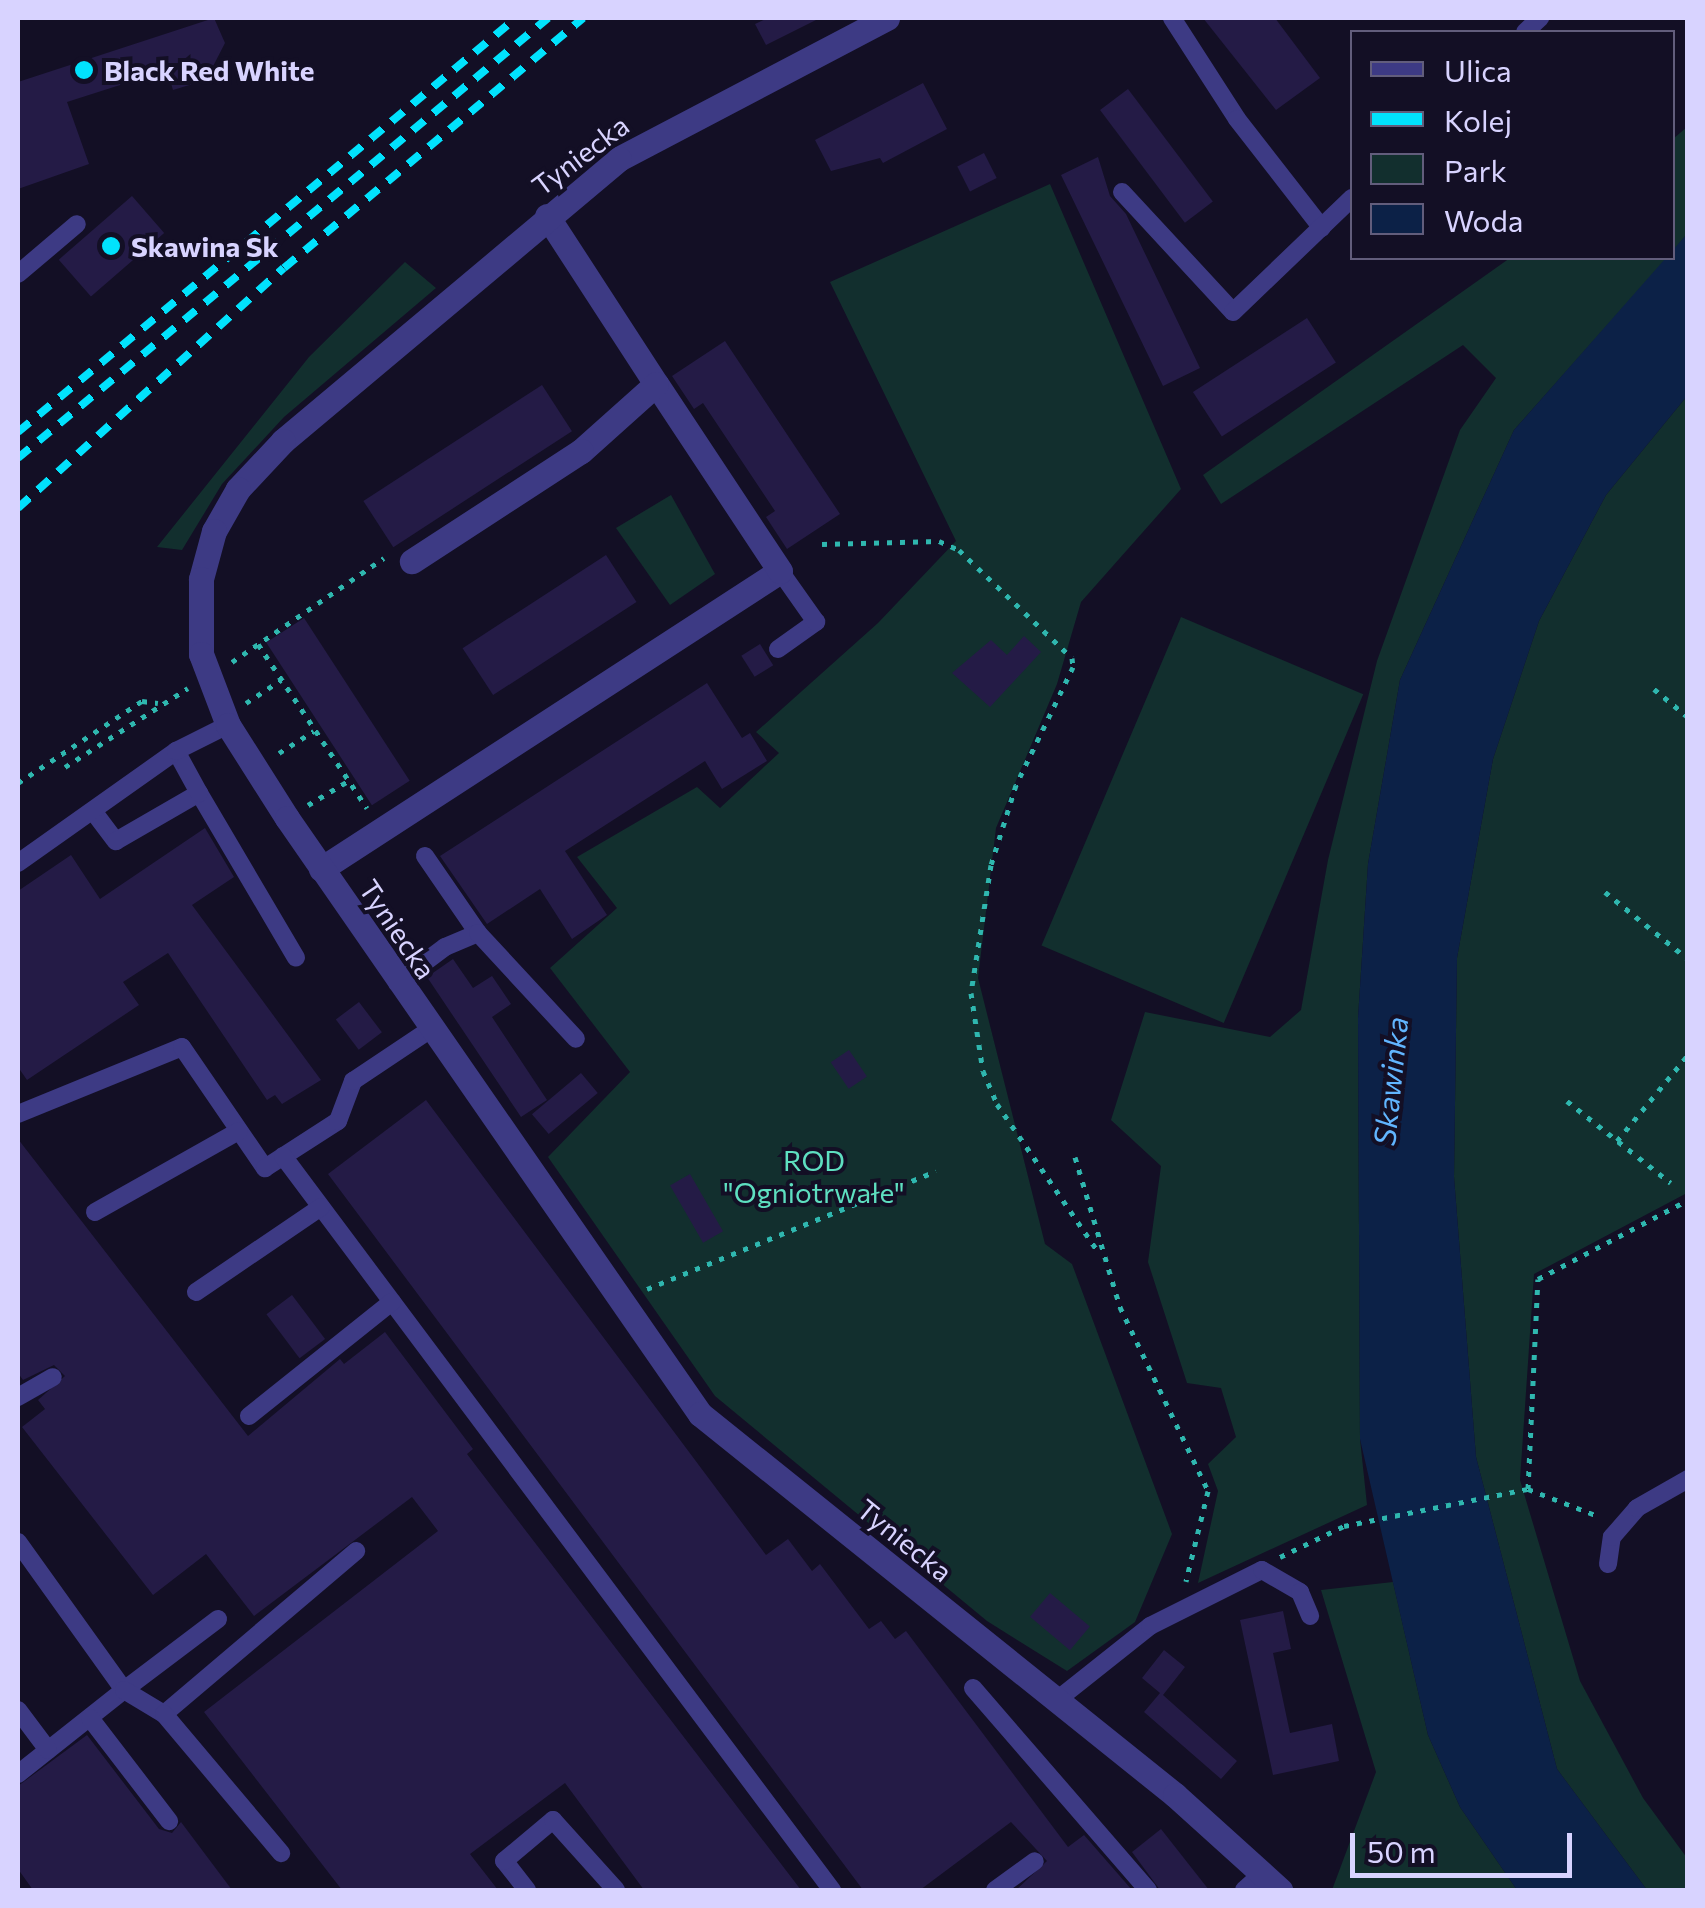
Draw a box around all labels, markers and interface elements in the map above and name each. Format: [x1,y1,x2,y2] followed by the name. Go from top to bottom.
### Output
[1350,30,1675,260] legend
[1444,51,1512,88] text: Ulica
[104,53,315,87] place label: Black Red White
[73,59,95,81] marker: Black Red White
[1444,101,1512,138] text: Kolej
[525,108,635,202] street label: Tyniecka
[1444,151,1507,188] text: Park
[1444,201,1523,238] text: Woda
[131,229,279,263] place label: Skawina Sk
[100,235,122,257] marker: Skawina Sk
[353,873,443,985] street label: Tyniecka
[1365,1015,1415,1147] water label: Skawinka
[723,1143,905,1209] park label: ROD "Ogniotrwałe"
[851,1492,959,1588] street label: Tyniecka
[1355,1813,1578,1875] scale bar
[1367,1832,1436,1869] text: 50 m

